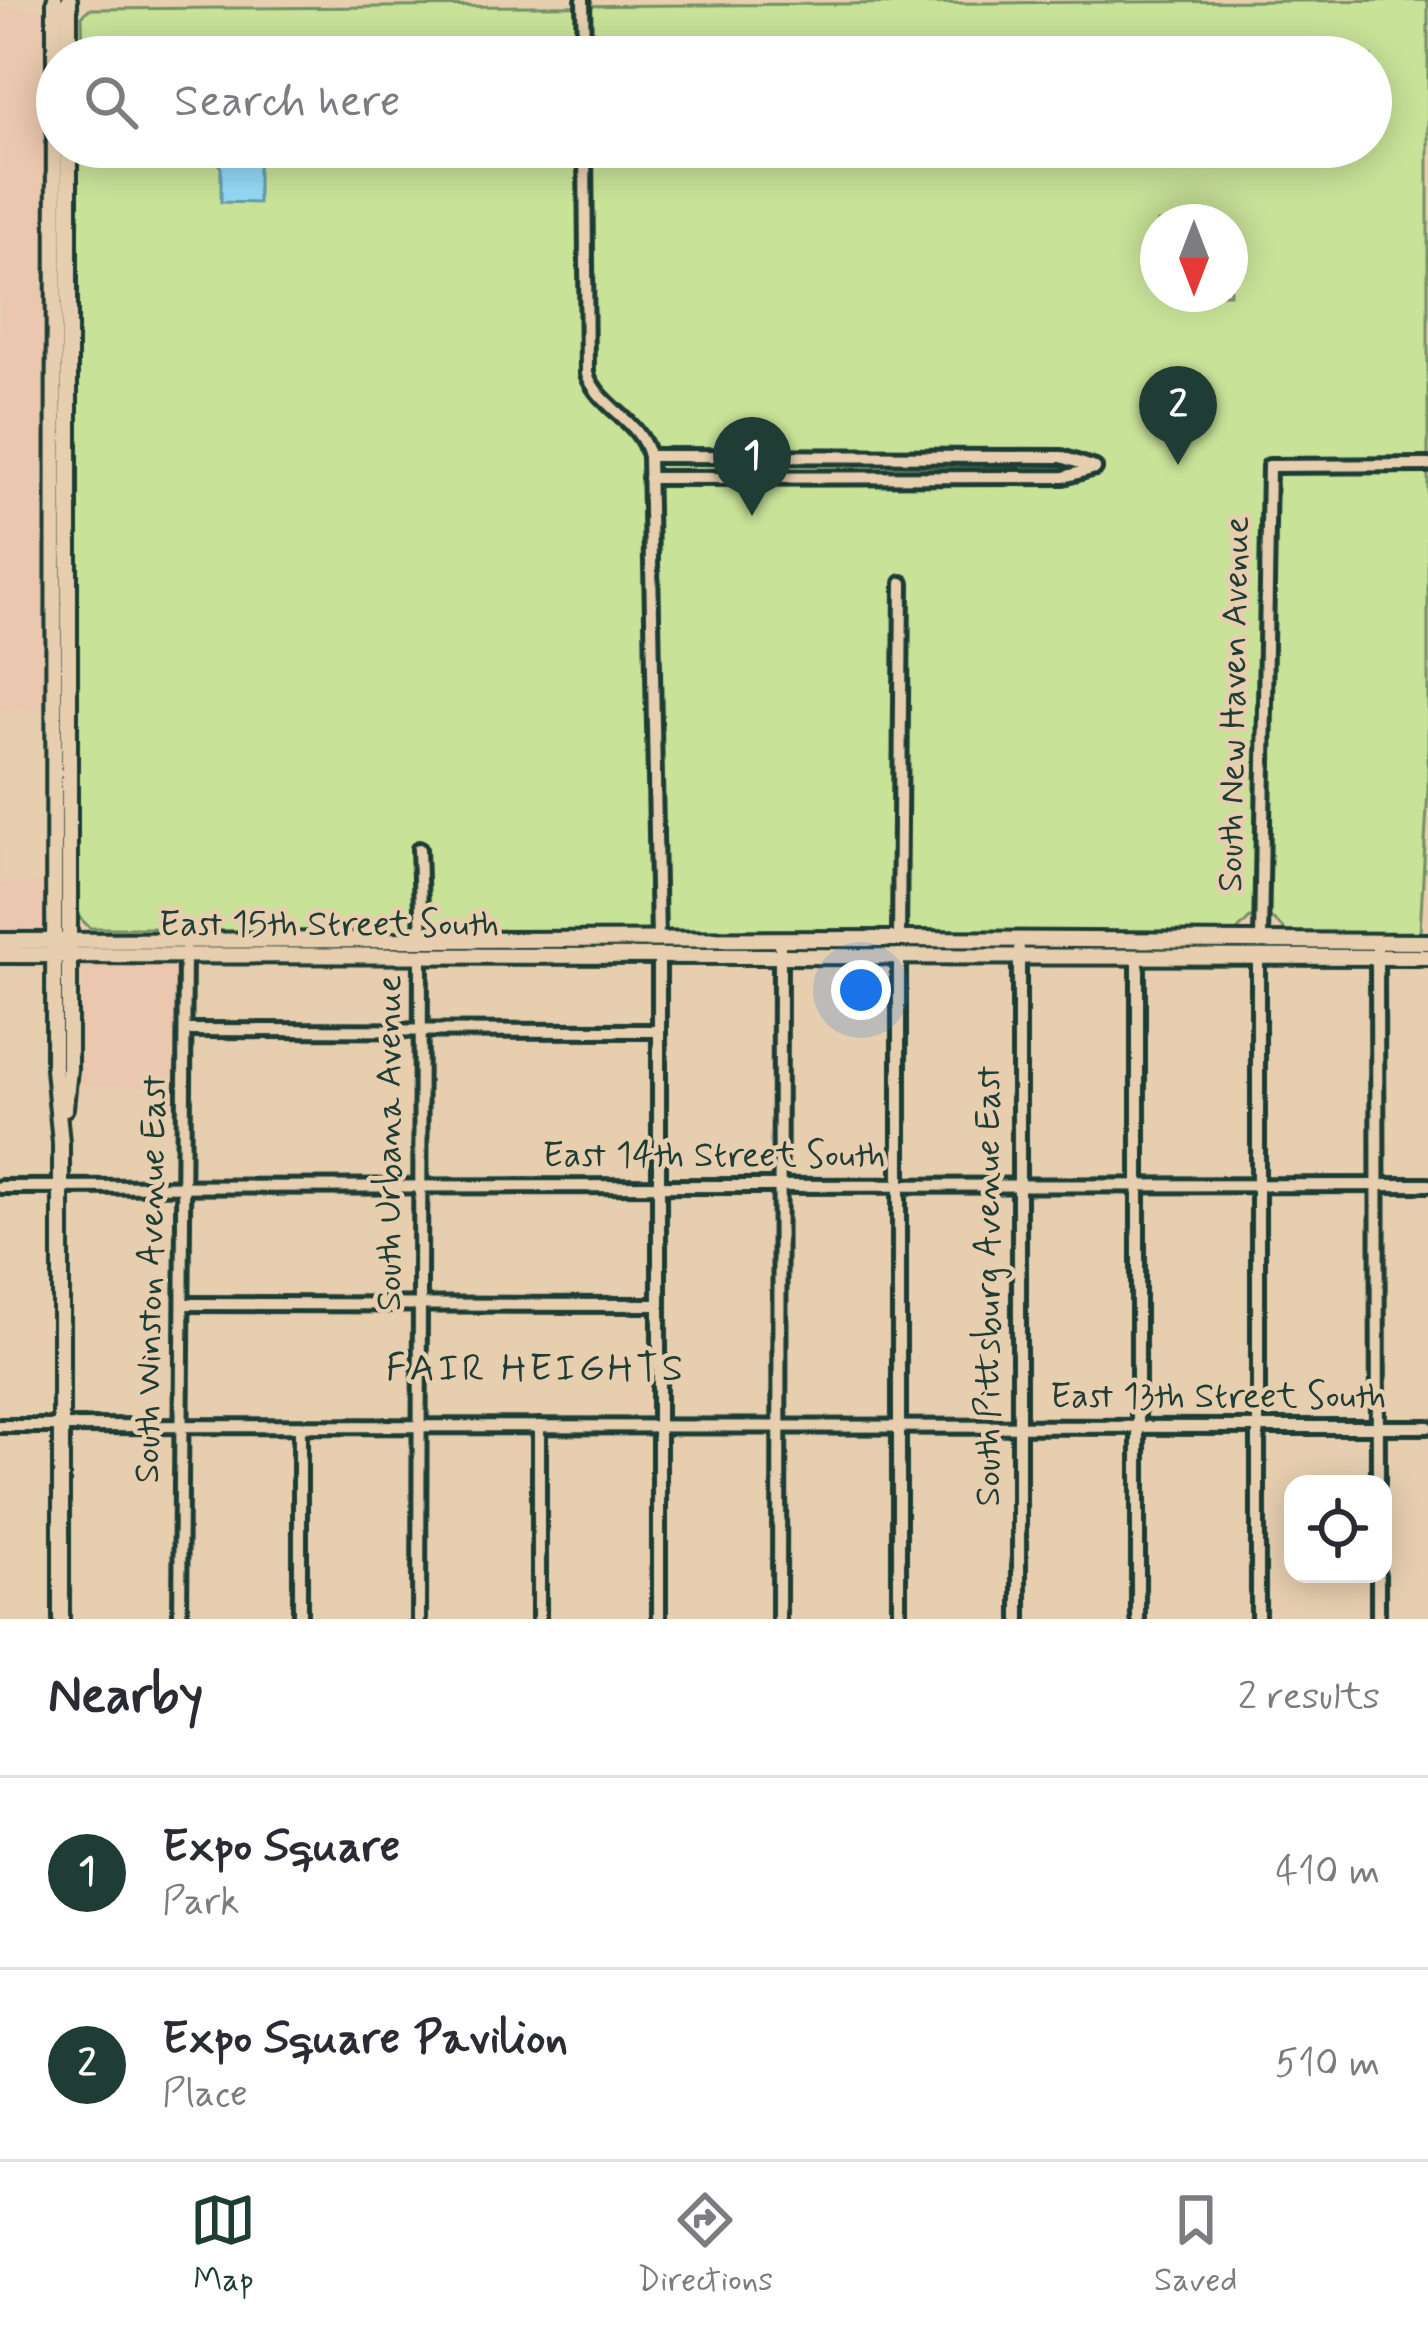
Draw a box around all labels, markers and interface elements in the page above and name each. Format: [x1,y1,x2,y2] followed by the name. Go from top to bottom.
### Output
[36,36,1392,168] search box
[78,69,144,135] icon: search
[174,73,401,132] text: Search here
[1140,204,1248,312] north arrow
[1139,366,1217,465] pin: 2
[713,417,791,516] pin: 1
[1208,516,1262,892] street label: South New Haven Avenue
[159,902,499,949] street label: East 15th Street South
[831,960,891,1020] your location
[367,975,414,1311] street label: South Urbana Avenue
[966,1065,1013,1506] street label: South Pittsburg Avenue East
[125,1074,179,1484] street label: South Winston Avenue East
[543,1133,885,1180] street label: East 14th Street South
[386,1344,686,1395] district label: FAIR HEIGHTS
[1050,1374,1386,1421] street label: East 13th Street South
[1284,1475,1392,1583] map controls
[1284,1475,1392,1583] button: locate
[48,1664,203,1730] text: Nearby
[1238,1672,1380,1723] text: 2 results
[162,1818,400,1877] text: Expo Square
[78,1847,96,1898] text: 1
[1276,1847,1380,1898] text: 410 m
[162,1877,240,1928] text: Park
[162,2010,568,2069] text: Expo Square Pavilion
[77,2039,97,2090] text: 2
[1275,2039,1380,2090] text: 510 m
[162,2069,248,2120] text: Place
[190,2187,256,2303] tab: Map
[637,2187,773,2303] tab: Directions
[1154,2187,1238,2303] tab: Saved

